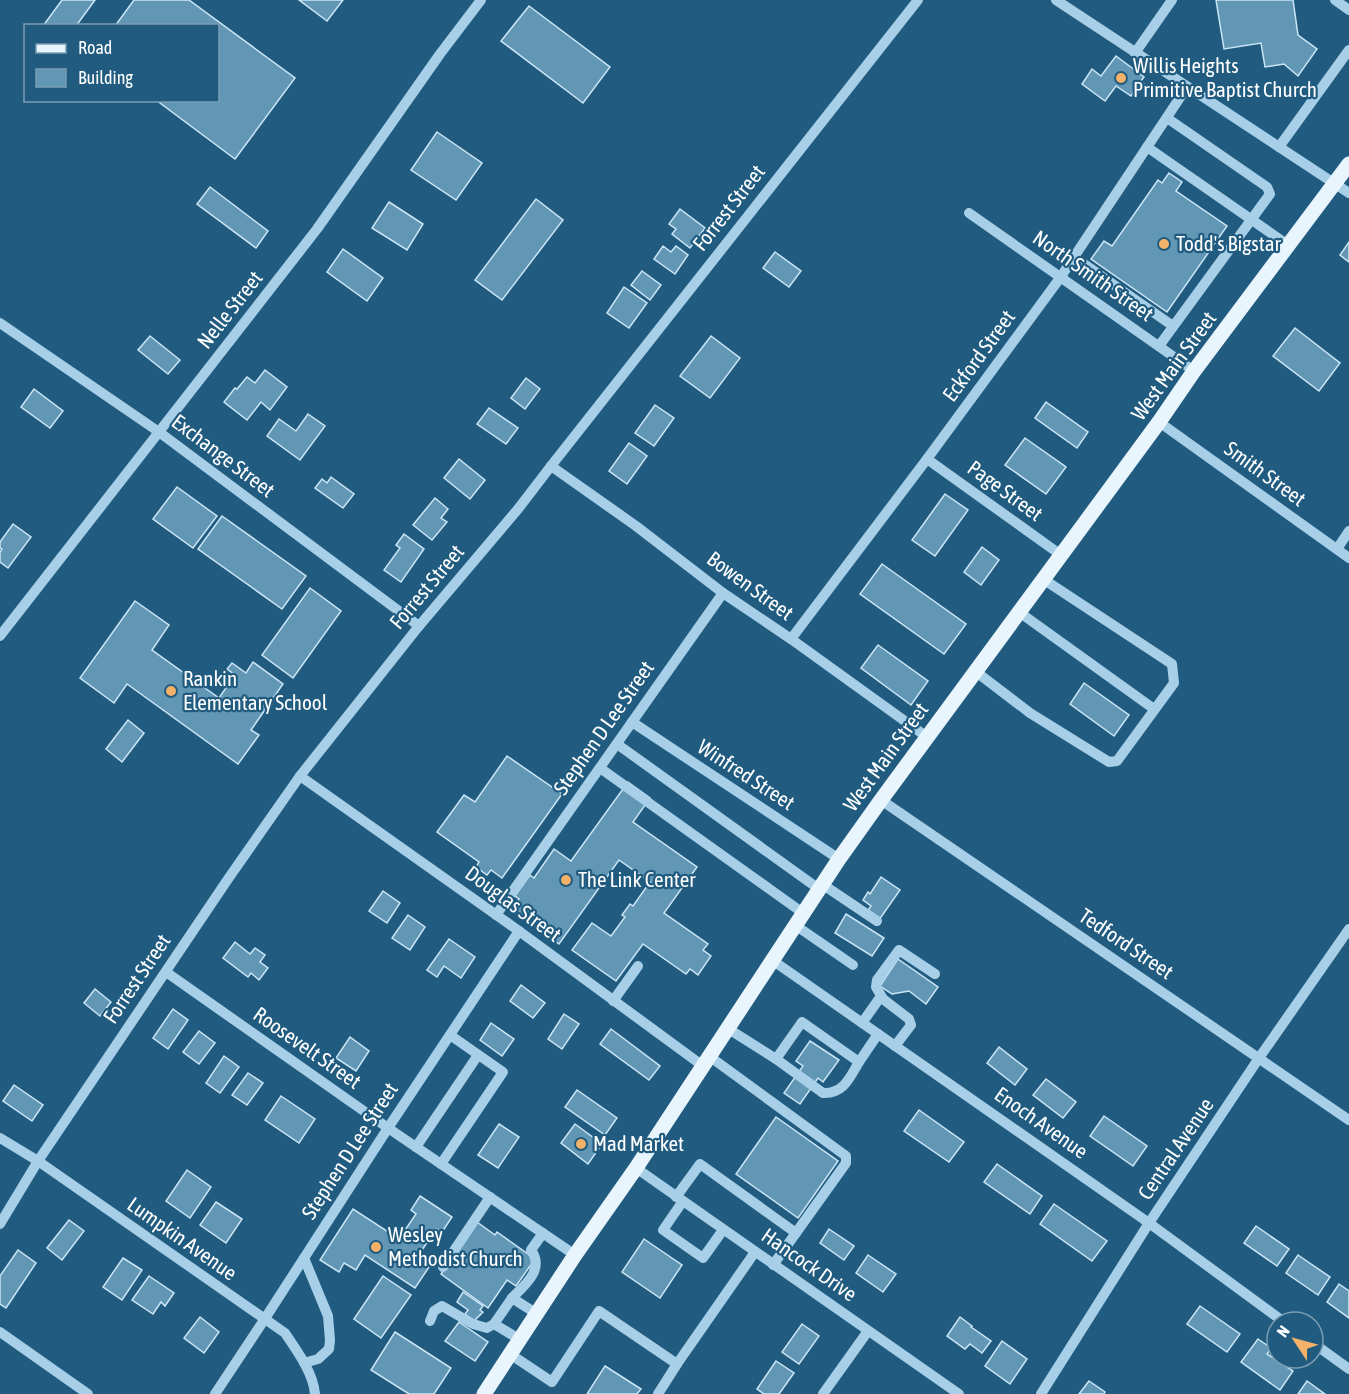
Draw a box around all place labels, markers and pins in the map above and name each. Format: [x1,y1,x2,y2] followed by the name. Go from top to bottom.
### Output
[1133,53,1317,101] place label: Willis Heights Primitive Baptist Church
[1114,71,1128,85] marker: Willis Heights Primitive Baptist Church
[1176,231,1282,255] place label: Todd's Bigstar
[1157,237,1171,251] marker: Todd's Bigstar
[183,666,328,714] place label: Rankin Elementary School
[164,684,178,698] marker: Rankin Elementary School
[578,867,696,891] place label: The Link Center
[559,873,573,887] marker: The Link Center
[593,1131,684,1155] place label: Mad Market
[574,1137,588,1151] marker: Mad Market
[388,1222,523,1270] place label: Wesley Methodist Church
[369,1240,383,1254] marker: Wesley Methodist Church

